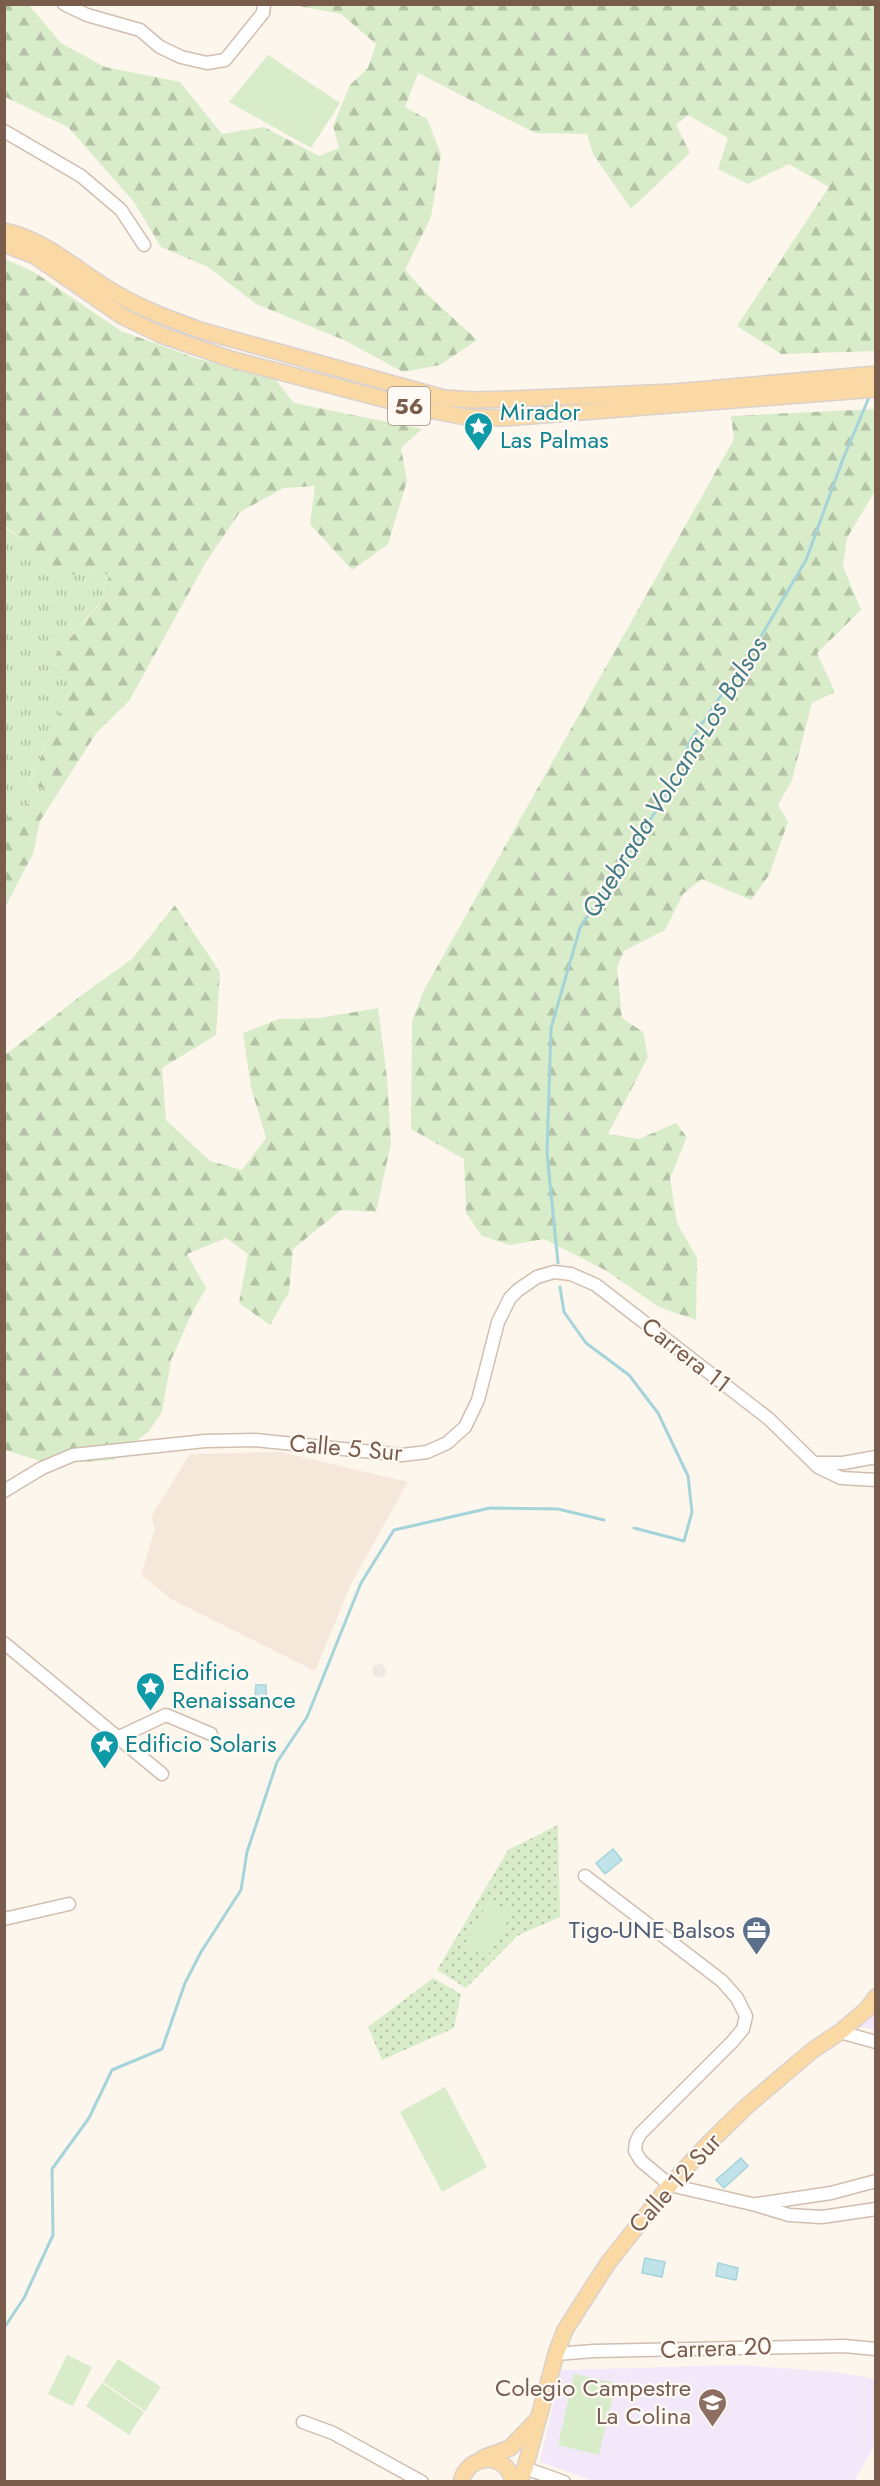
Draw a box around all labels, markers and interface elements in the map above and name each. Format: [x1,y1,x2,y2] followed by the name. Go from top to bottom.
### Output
[388,387,430,425] road number: 56
[500,394,609,457] place label: Mirador Las Palmas
[463,410,495,452] place icon: Mirador Las Palmas
[572,628,777,925] water label: Quebrada Volcana-Los Balsos
[634,1308,738,1401] street label: Carrera 11
[288,1425,405,1470] street label: Calle 5 Sur
[172,1654,296,1717] place label: Edificio Renaissance
[135,1670,167,1712] place icon: Edificio Renaissance
[125,1726,277,1761] place label: Edificio Solaris
[88,1728,120,1770] place icon: Edificio Solaris
[569,1912,735,1947] place label: Tigo-UNE Balsos
[740,1914,772,1956] office icon: Tigo-UNE Balsos
[620,2124,730,2241] street label: Calle 12 Sur
[660,2328,772,2367] street label: Carrera 20
[495,2370,691,2433] place label: Colegio Campestre La Colina
[696,2386,728,2428] school or university icon: Colegio Campestre La Colina

